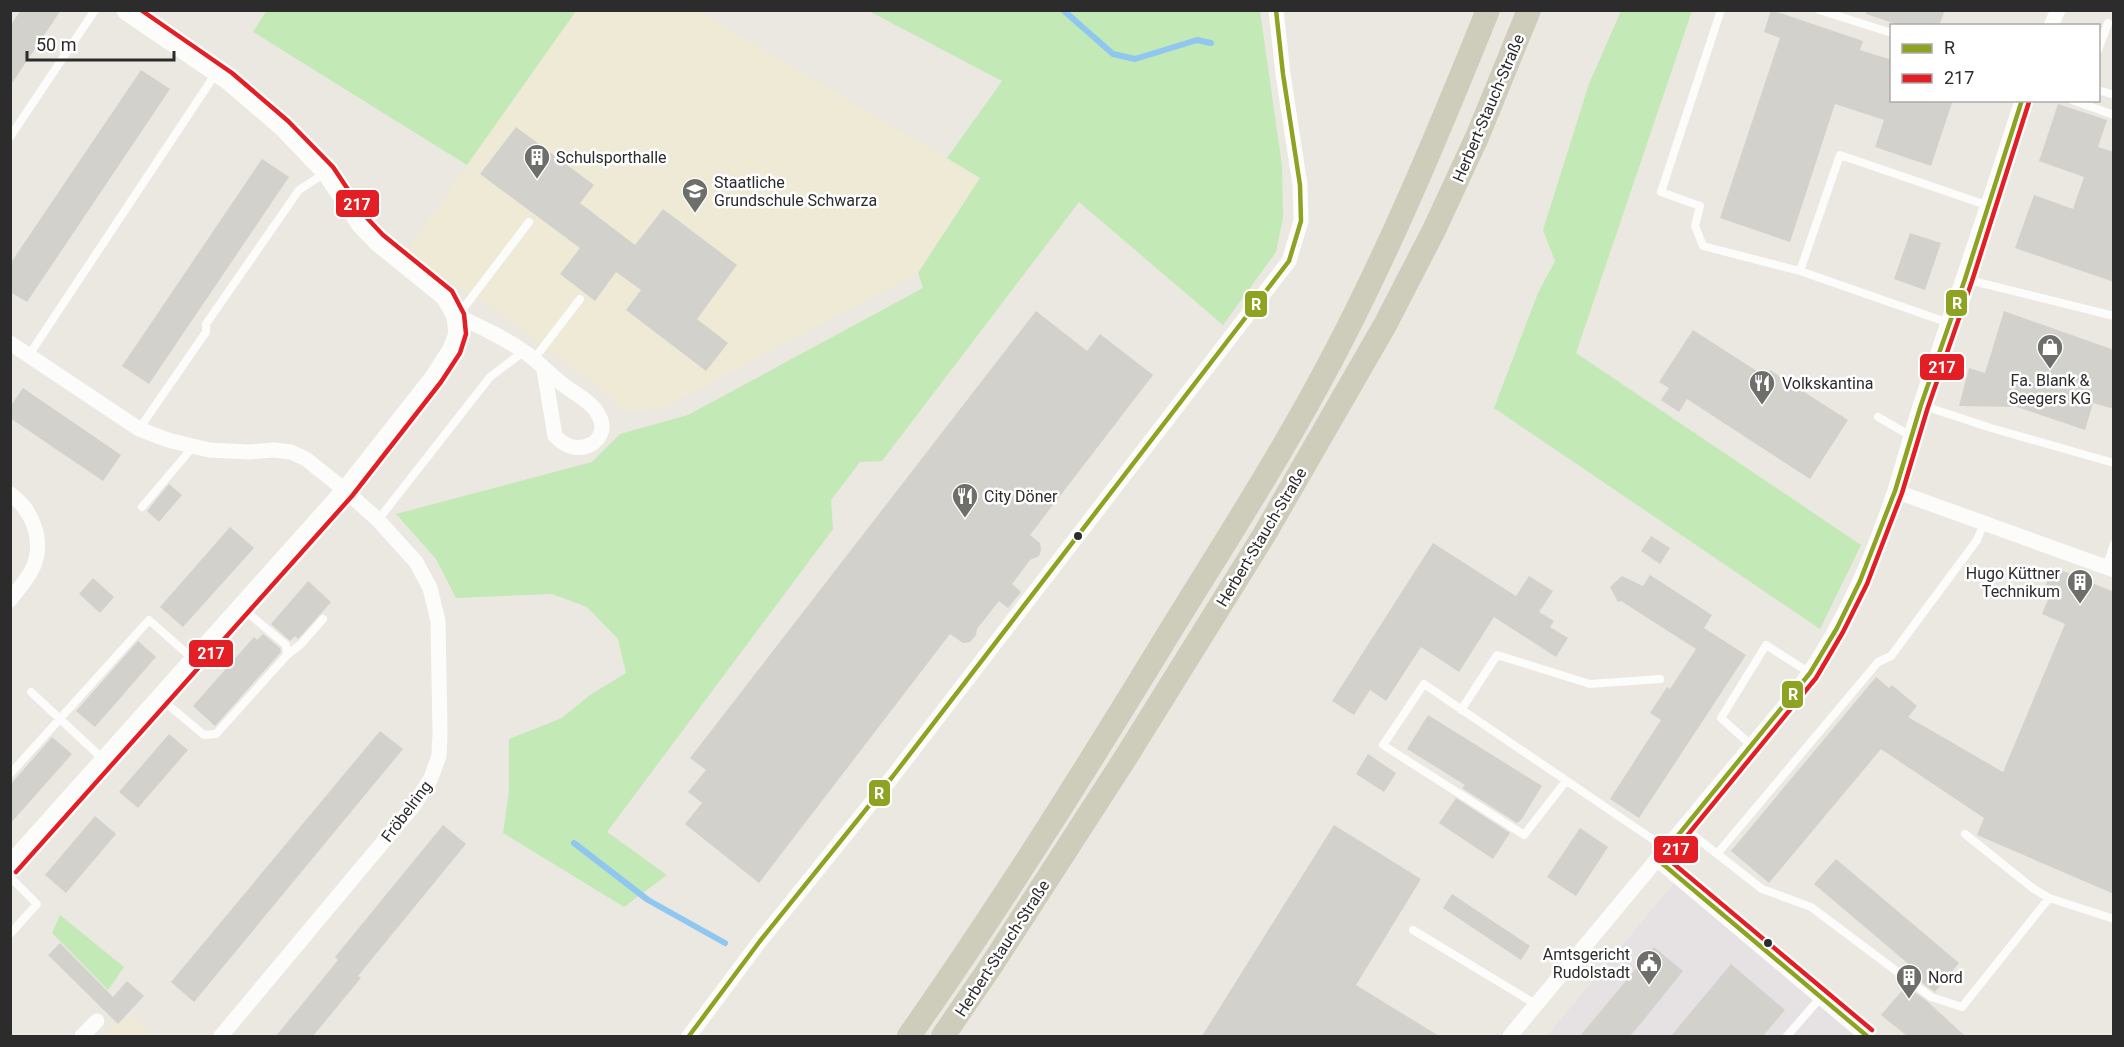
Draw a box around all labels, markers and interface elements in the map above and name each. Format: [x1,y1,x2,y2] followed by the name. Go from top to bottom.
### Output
[27,24,174,62] scale bar
[1890,24,2100,102] legend
[1449,31,1528,185] street label: Herbert-Stauch-Straße
[36,34,76,55] text: 50 m
[1944,37,1955,58] text: R
[1944,67,1974,88] text: 217
[522,142,552,180] building icon: Schulsporthalle
[556,148,667,167] place label: Schulsporthalle
[714,173,877,210] place label: Staatliche Grundschule Schwarza
[680,176,710,214] school or university icon: Staatliche Grundschule Schwarza
[335,189,380,218] line badge: 217
[343,195,371,214] text: 217
[1945,289,1968,317] line badge: R
[1244,290,1268,318] line badge: R
[1952,294,1962,313] text: R
[1251,295,1261,314] text: R
[2035,332,2065,370] shop icon: Fa. Blank & Seegers KG
[1919,353,1965,381] line badge: 217
[1928,358,1956,377] text: 217
[1747,368,1777,406] restaurant icon: Volkskantina
[2009,371,2091,408] place label: Fa. Blank & Seegers KG
[1782,374,1874,393] place label: Volkskantina
[1212,464,1310,610] street label: Herbert-Stauch-Straße
[950,481,980,519] restaurant icon: City Döner
[984,487,1058,506] place label: City Döner
[1072,530,1084,542] unlabelled marker
[1966,564,2061,601] place label: Hugo Küttner Technikum
[2065,567,2095,605] building icon: Hugo Küttner Technikum
[188,639,234,668] line badge: 217
[197,644,225,663] text: 217
[1781,680,1804,709] line badge: R
[1788,685,1798,704] text: R
[377,777,436,846] street label: Fröbelring
[868,779,891,807] line badge: R
[874,784,884,803] text: R
[1653,835,1699,864] line badge: 217
[1662,840,1690,859] text: 217
[951,877,1054,1020] street label: Herbert-Stauch-Straße
[1762,937,1774,949] unlabelled marker
[1543,945,1630,982] place label: Amtsgericht Rudolstadt
[1634,948,1664,986] public building icon: Amtsgericht Rudolstadt
[1894,962,1924,1000] building icon: Nord
[1928,968,1963,987] place label: Nord

